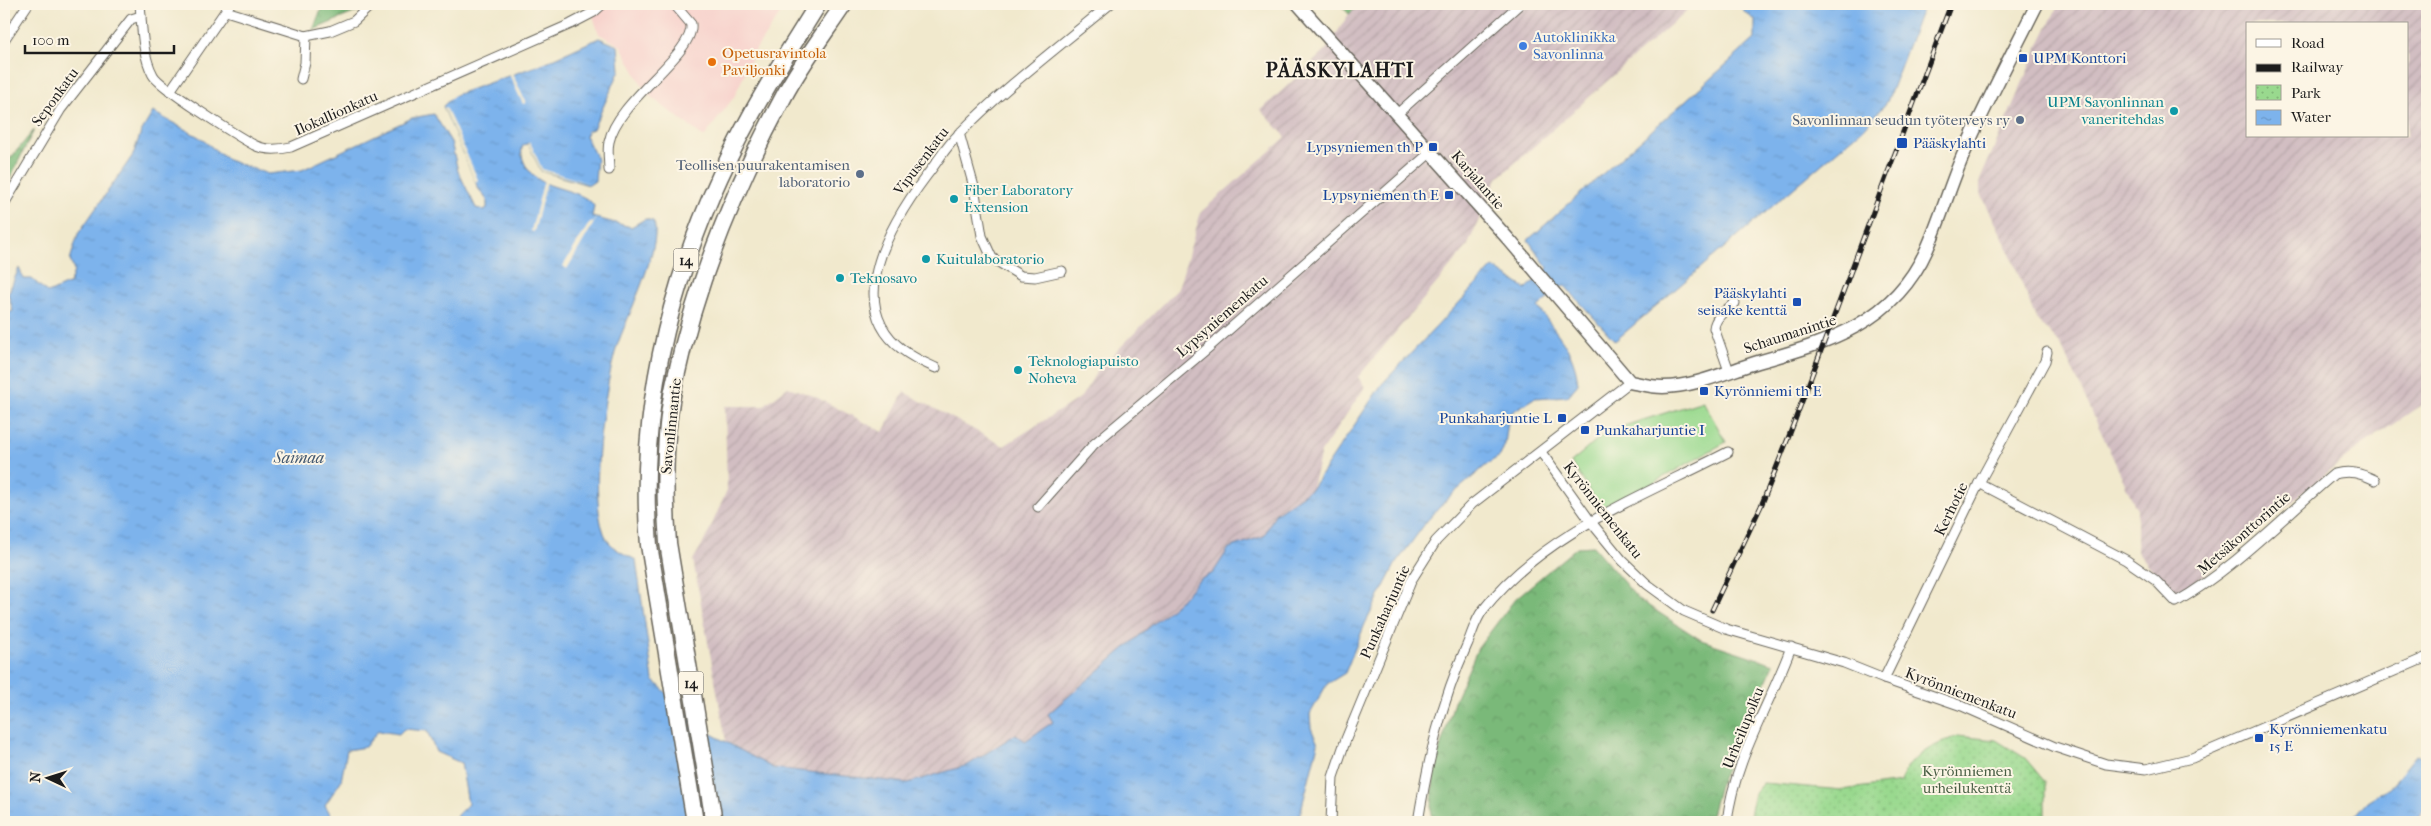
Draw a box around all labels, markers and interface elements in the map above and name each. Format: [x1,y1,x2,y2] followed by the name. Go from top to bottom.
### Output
[25,22,174,54] scale bar
[2246,22,2408,138] legend
[1532,28,1617,63] place label: Autoklinikka Savonlinna
[32,31,70,49] text: 100 m
[2291,34,2325,52] text: Road
[1517,40,1529,52] marker: Autoklinikka Savonlinna
[722,44,828,79] place label: Opetusravintola Paviljonki
[2033,49,2127,67] place label: UPM Konttori
[2017,52,2029,64] marker: UPM Konttori
[706,56,718,68] marker: Opetusravintola Paviljonki
[1265,57,1415,82] district label: PÄÄSKYLAHTI
[2291,58,2344,76] text: Railway
[28,64,83,130] street label: Seponkatu
[2291,84,2321,102] text: Park
[292,86,381,139] street label: Ilokallionkatu
[2047,93,2164,128] place label: UPM Savonlinnan vaneritehdas
[2168,105,2180,117] marker: UPM Savonlinnan vaneritehdas
[2290,108,2331,126] text: Water
[1792,111,2011,129] place label: Savonlinnan seudun työterveys ry
[2014,114,2026,126] marker: Savonlinnan seudun työterveys ry
[889,123,953,199] street label: Vipusenkatu
[1913,134,1987,152] place label: Pääskylahti
[1895,136,1909,150] marker: Pääskylahti
[1307,138,1423,156] place label: Lypsyniemen th P
[1427,141,1439,153] marker: Lypsyniemen th P
[1448,147,1509,214] street label: Karjalantie
[676,156,850,191] place label: Teollisen puurakentamisen laboratorio
[854,168,866,180] marker: Teollisen puurakentamisen laboratorio
[964,181,1074,216] place label: Fiber Laboratory Extension
[1322,186,1439,204] place label: Lypsyniemen th E
[1443,189,1455,201] marker: Lypsyniemen th E
[948,193,960,205] marker: Fiber Laboratory Extension
[674,248,698,272] road number: 14
[936,250,1045,268] place label: Kuitulaboratorio
[920,253,932,265] marker: Kuitulaboratorio
[850,269,918,287] place label: Teknosavo
[1172,271,1272,361] street label: Lypsyniemenkatu
[834,272,846,284] marker: Teknosavo
[1698,284,1788,319] place label: Pääskylahti seisake kenttä
[1791,296,1803,308] marker: Pääskylahti seisake kenttä
[1741,310,1839,357] street label: Schaumanintie
[1028,352,1139,387] place label: Teknologiapuisto Noheva
[1012,364,1024,376] marker: Teknologiapuisto Noheva
[657,377,685,475] street label: Savonlinnantie
[1714,382,1822,400] place label: Kyrönniemi th E
[1698,385,1710,397] marker: Kyrönniemi th E
[1439,409,1552,427] place label: Punkaharjuntie L
[1556,412,1568,424] marker: Punkaharjuntie L
[1595,421,1705,439] place label: Punkaharjuntie I
[1579,424,1591,436] marker: Punkaharjuntie I
[273,448,324,467] water label: Saimaa
[1559,458,1647,563] street label: Kyrönniemenkatu
[1930,479,1972,539] street label: Kerhotie
[2194,487,2295,578] street label: Metsäkonttorintie
[1356,562,1414,662] street label: Punkaharjuntie
[1903,663,2020,723] street label: Kyrönniemenkatu
[678,671,704,694] road number: 14
[1718,684,1768,772] street label: Urheilupolku
[2269,720,2388,755] place label: Kyrönniemenkatu 15 E
[2253,732,2265,744] marker: Kyrönniemenkatu 15 E
[22,754,72,804] north arrow
[1922,762,2012,797] park label: Kyrönniemen urheilukenttä
[27,771,44,783] text: N

